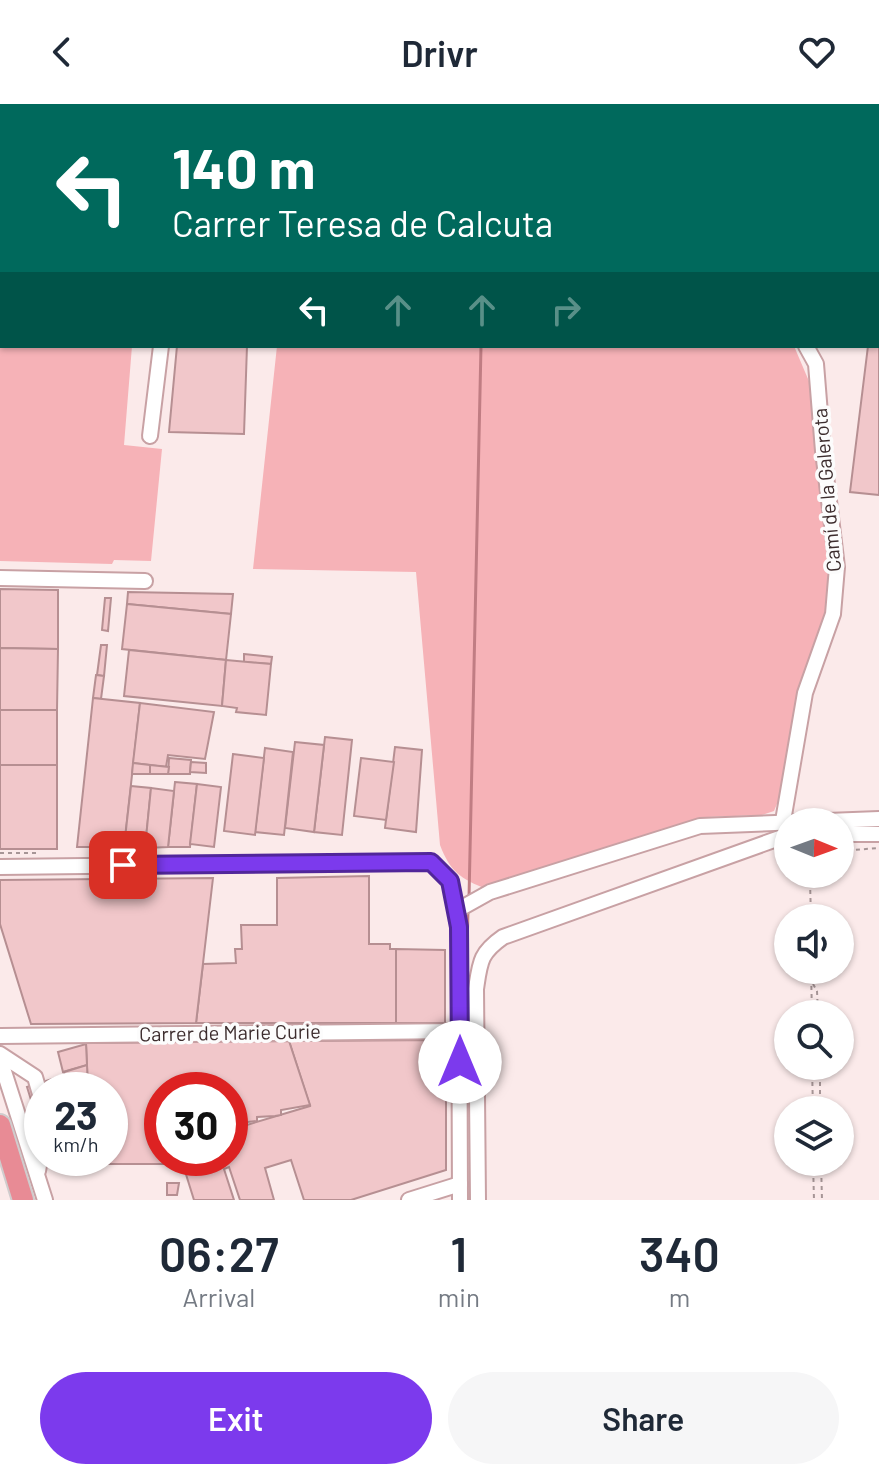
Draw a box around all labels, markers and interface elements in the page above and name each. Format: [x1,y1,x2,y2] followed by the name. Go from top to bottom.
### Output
[40,30,84,74] icon: back
[795,30,839,74] icon: heart
[401,31,478,74] text: Drivr
[172,133,316,200] text: 140 m
[40,136,144,240] icon: left
[172,201,553,244] text: Carrer Teresa de Calcuta
[292,288,336,332] icon: left
[376,288,420,332] icon: ahead
[460,288,504,332] icon: ahead
[544,288,588,332] icon: right
[807,407,845,573] street label: Camí de la Galerota
[774,808,854,888] north arrow
[774,808,854,1176] map controls
[89,831,157,899] pin
[101,843,145,887] icon: arrive
[774,904,854,984] button: sound
[774,1000,854,1080] button: search
[139,1018,321,1046] street label: Carrer de Marie Curie
[418,1020,502,1104] position arrow
[144,1072,248,1176] speed limit sign: 30
[54,1090,98,1138] text: 23
[774,1096,854,1176] button: layers
[53,1132,99,1156] text: km/h
[159,1224,279,1282] text: 06:27
[450,1224,467,1282] text: 1
[639,1224,720,1282] text: 340
[183,1281,255,1312] text: Arrival
[438,1281,480,1312] text: min
[669,1281,690,1312] text: m
[40,1372,432,1464] button: Exit
[448,1372,839,1464] button: Share

